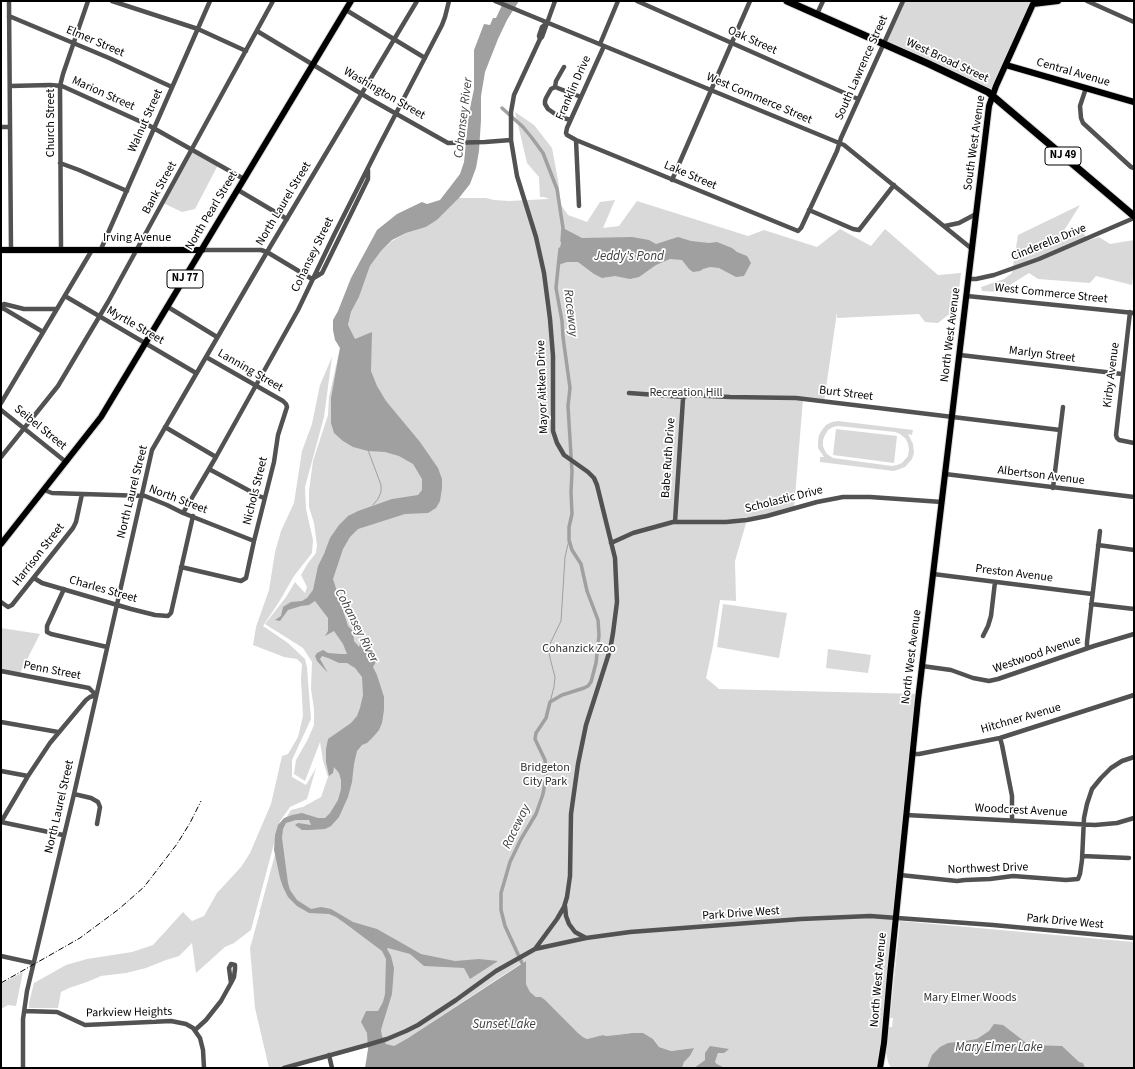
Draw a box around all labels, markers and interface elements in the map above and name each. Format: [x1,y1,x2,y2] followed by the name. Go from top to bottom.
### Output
[832,13,892,123] street label: South Lawrence Street
[64,23,126,61] street label: Elmer Street
[725,24,779,58] street label: Oak Street
[904,36,990,86] street label: West Broad Street
[553,54,595,122] street label: Franklin Drive
[1035,56,1111,90] street label: Central Avenue
[341,65,427,123] street label: Washington Street
[704,70,814,128] street label: West Commerce Street
[69,74,137,114] street label: Marion Street
[451,77,477,159] water label: Cohansey River
[126,87,166,155] street label: Walnut Street
[44,89,58,157] street label: Church Street
[961,94,989,192] street label: South West Avenue
[1045,147,1081,165] road number: NJ 49
[661,158,719,194] street label: Lake Street
[140,159,180,217] street label: Bank Street
[253,159,315,249] street label: North Laurel Street
[183,169,241,253] street label: North Pearl Street
[289,215,337,295] street label: Cohansey Street
[1009,221,1089,265] street label: Cinderella Drive
[103,231,171,245] street label: Irving Avenue
[594,249,664,265] water label: Jeddy's Pond
[167,270,203,288] road number: NJ 77
[994,281,1108,307] street label: West Commerce Street
[938,287,964,383] street label: North West Avenue
[559,288,581,338] water label: Raceway
[104,304,166,348] street label: Myrtle Street
[534,340,552,434] street label: Mayor Aitken Drive
[1101,342,1123,408] street label: Kirby Avenue
[1008,344,1076,366] street label: Marlyn Street
[215,347,285,395] street label: Lanning Street
[818,384,874,404] street label: Burt Street
[649,386,723,400] park label: Recreation Hill
[11,402,69,454] street label: Seibel Street
[659,417,679,499] street label: Babe Ruth Drive
[114,444,152,540] street label: North Laurel Street
[241,455,271,527] street label: Nichols Street
[997,464,1085,488] street label: Albertson Avenue
[147,482,209,518] street label: North Street
[744,483,824,517] street label: Scholastic Drive
[10,521,68,589] street label: Harrison Street
[974,562,1054,586] street label: Preston Avenue
[67,573,139,607] street label: Charles Street
[331,586,381,666] water label: Cohansey River
[899,609,925,705] street label: North West Avenue
[991,633,1083,677] street label: Westwood Avenue
[542,642,616,656] park label: Cohanzick Zoo
[22,658,82,684] street label: Penn Street
[979,701,1063,737] street label: Hitchner Avenue
[42,759,78,855] street label: North Laurel Street
[520,761,570,789] park label: Bridgeton City Park
[974,801,1068,821] street label: Woodcrest Avenue
[500,802,534,852] water label: Raceway
[947,860,1029,878] street label: Northwest Drive
[702,904,780,924] street label: Park Drive West
[1026,911,1104,933] street label: Park Drive West
[868,932,890,1028] street label: North West Avenue
[923,991,1017,1005] park label: Mary Elmer Woods
[86,1005,172,1021] street label: Parkview Heights
[472,1017,536,1033] water label: Sunset Lake
[955,1040,1043,1056] water label: Mary Elmer Lake

